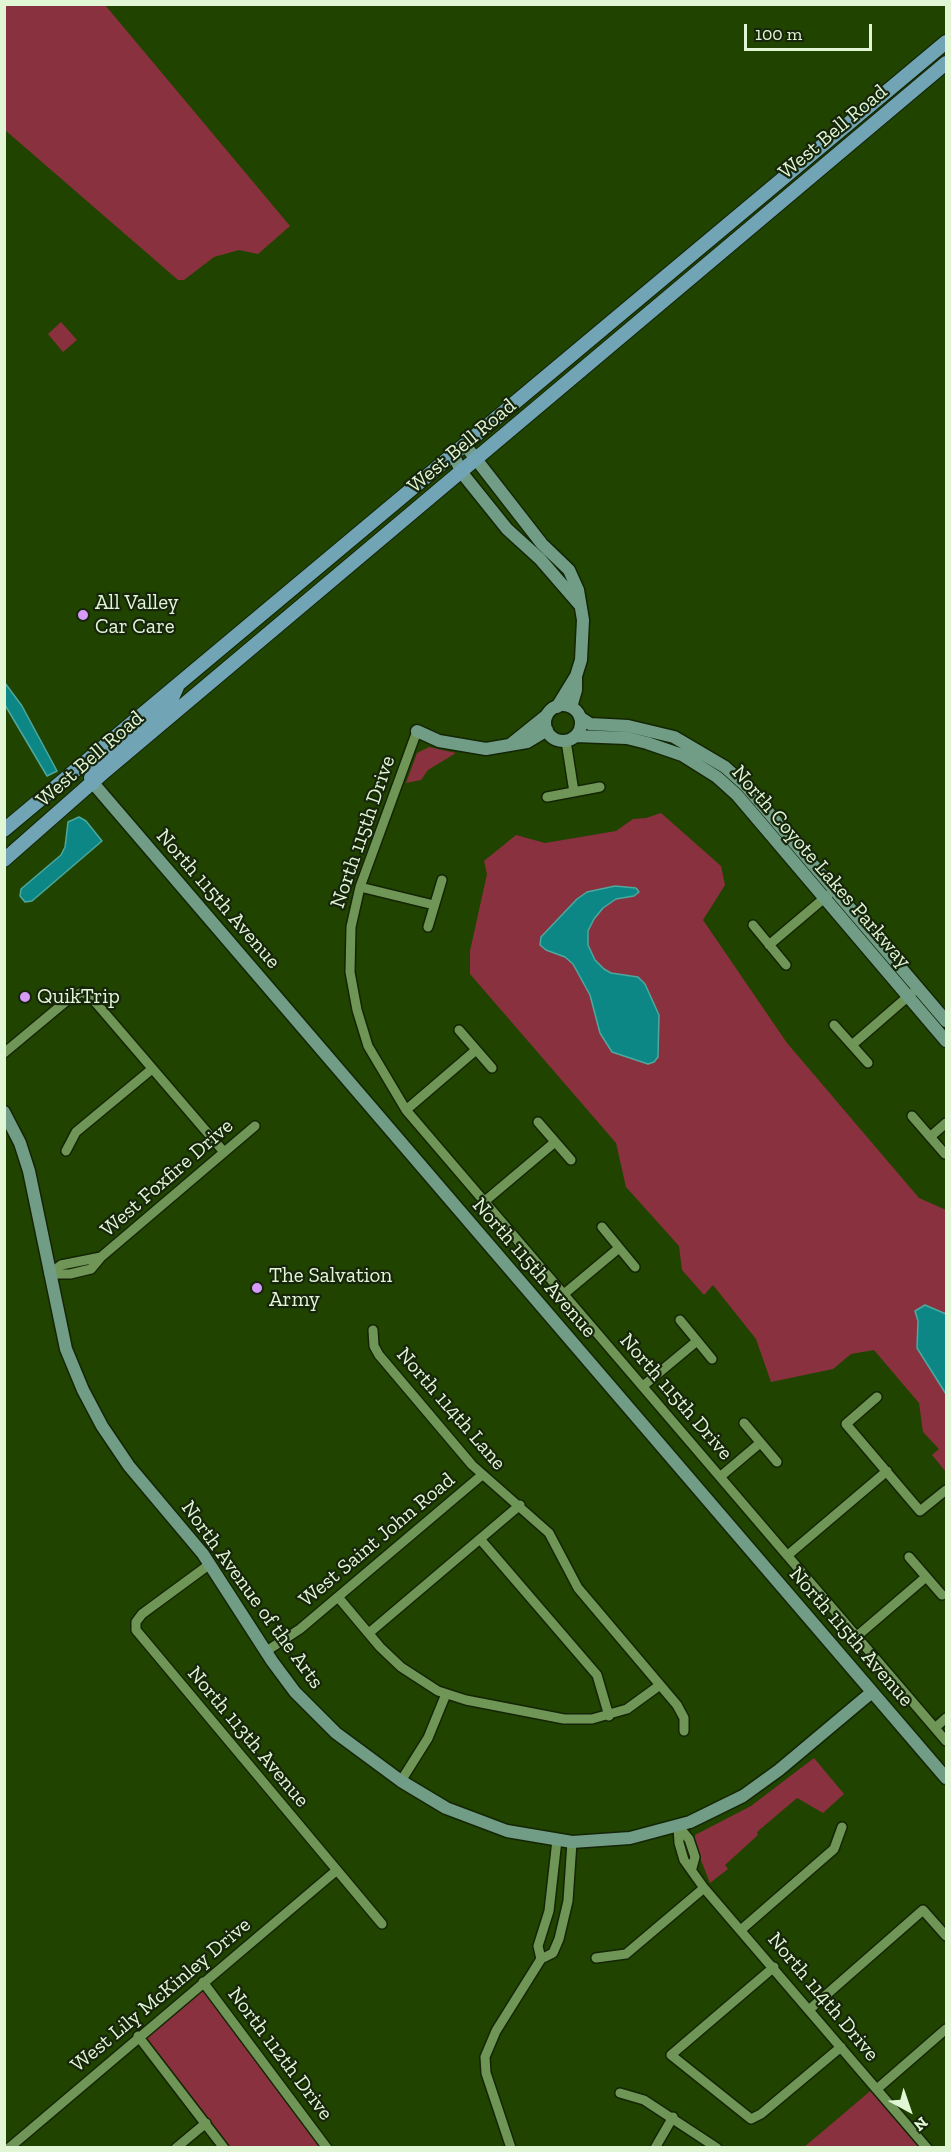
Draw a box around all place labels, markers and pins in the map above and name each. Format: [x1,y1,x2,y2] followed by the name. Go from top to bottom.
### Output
[95,590,178,640] place label: All Valley Car Care
[76,608,90,622] marker: All Valley Car Care
[37,984,120,1010] place label: QuikTrip
[18,990,32,1004] marker: QuikTrip
[269,1263,392,1313] place label: The Salvation Army
[250,1281,264,1295] marker: The Salvation Army

